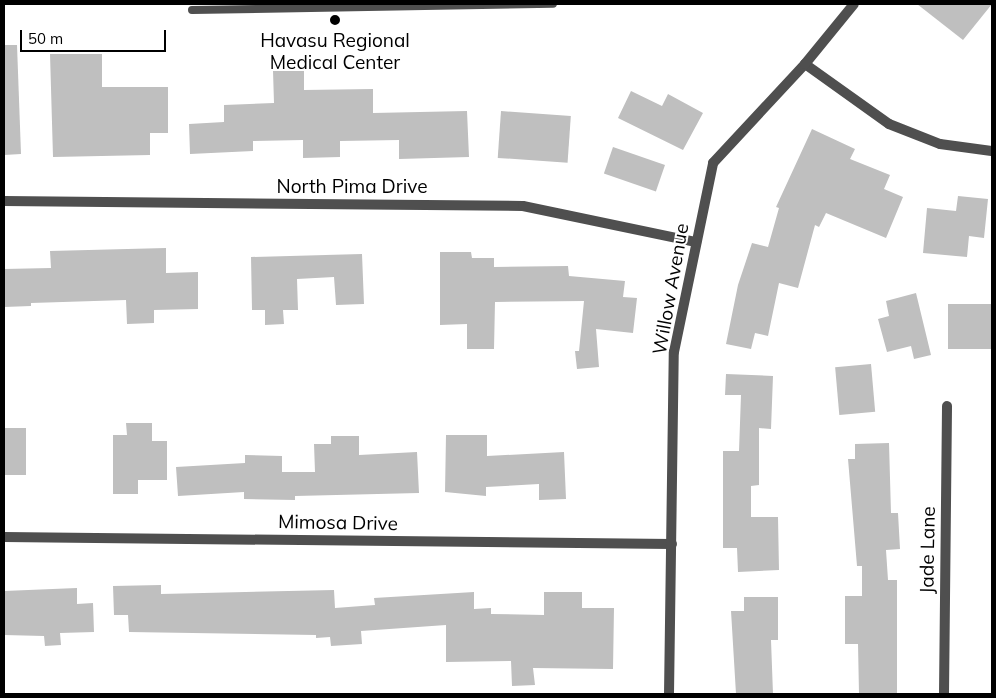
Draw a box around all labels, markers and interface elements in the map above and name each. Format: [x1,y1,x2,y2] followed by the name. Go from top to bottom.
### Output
[328,13,342,27] marker: Havasu Regional Medical Center
[22,20,169,52] scale bar
[28,29,63,48] text: 50 m
[260,30,410,74] place label: Havasu Regional Medical Center
[276,176,428,198] street label: North Pima Drive
[648,222,694,356] street label: Willow Avenue
[916,506,940,594] street label: Jade Lane
[278,511,398,535] street label: Mimosa Drive

